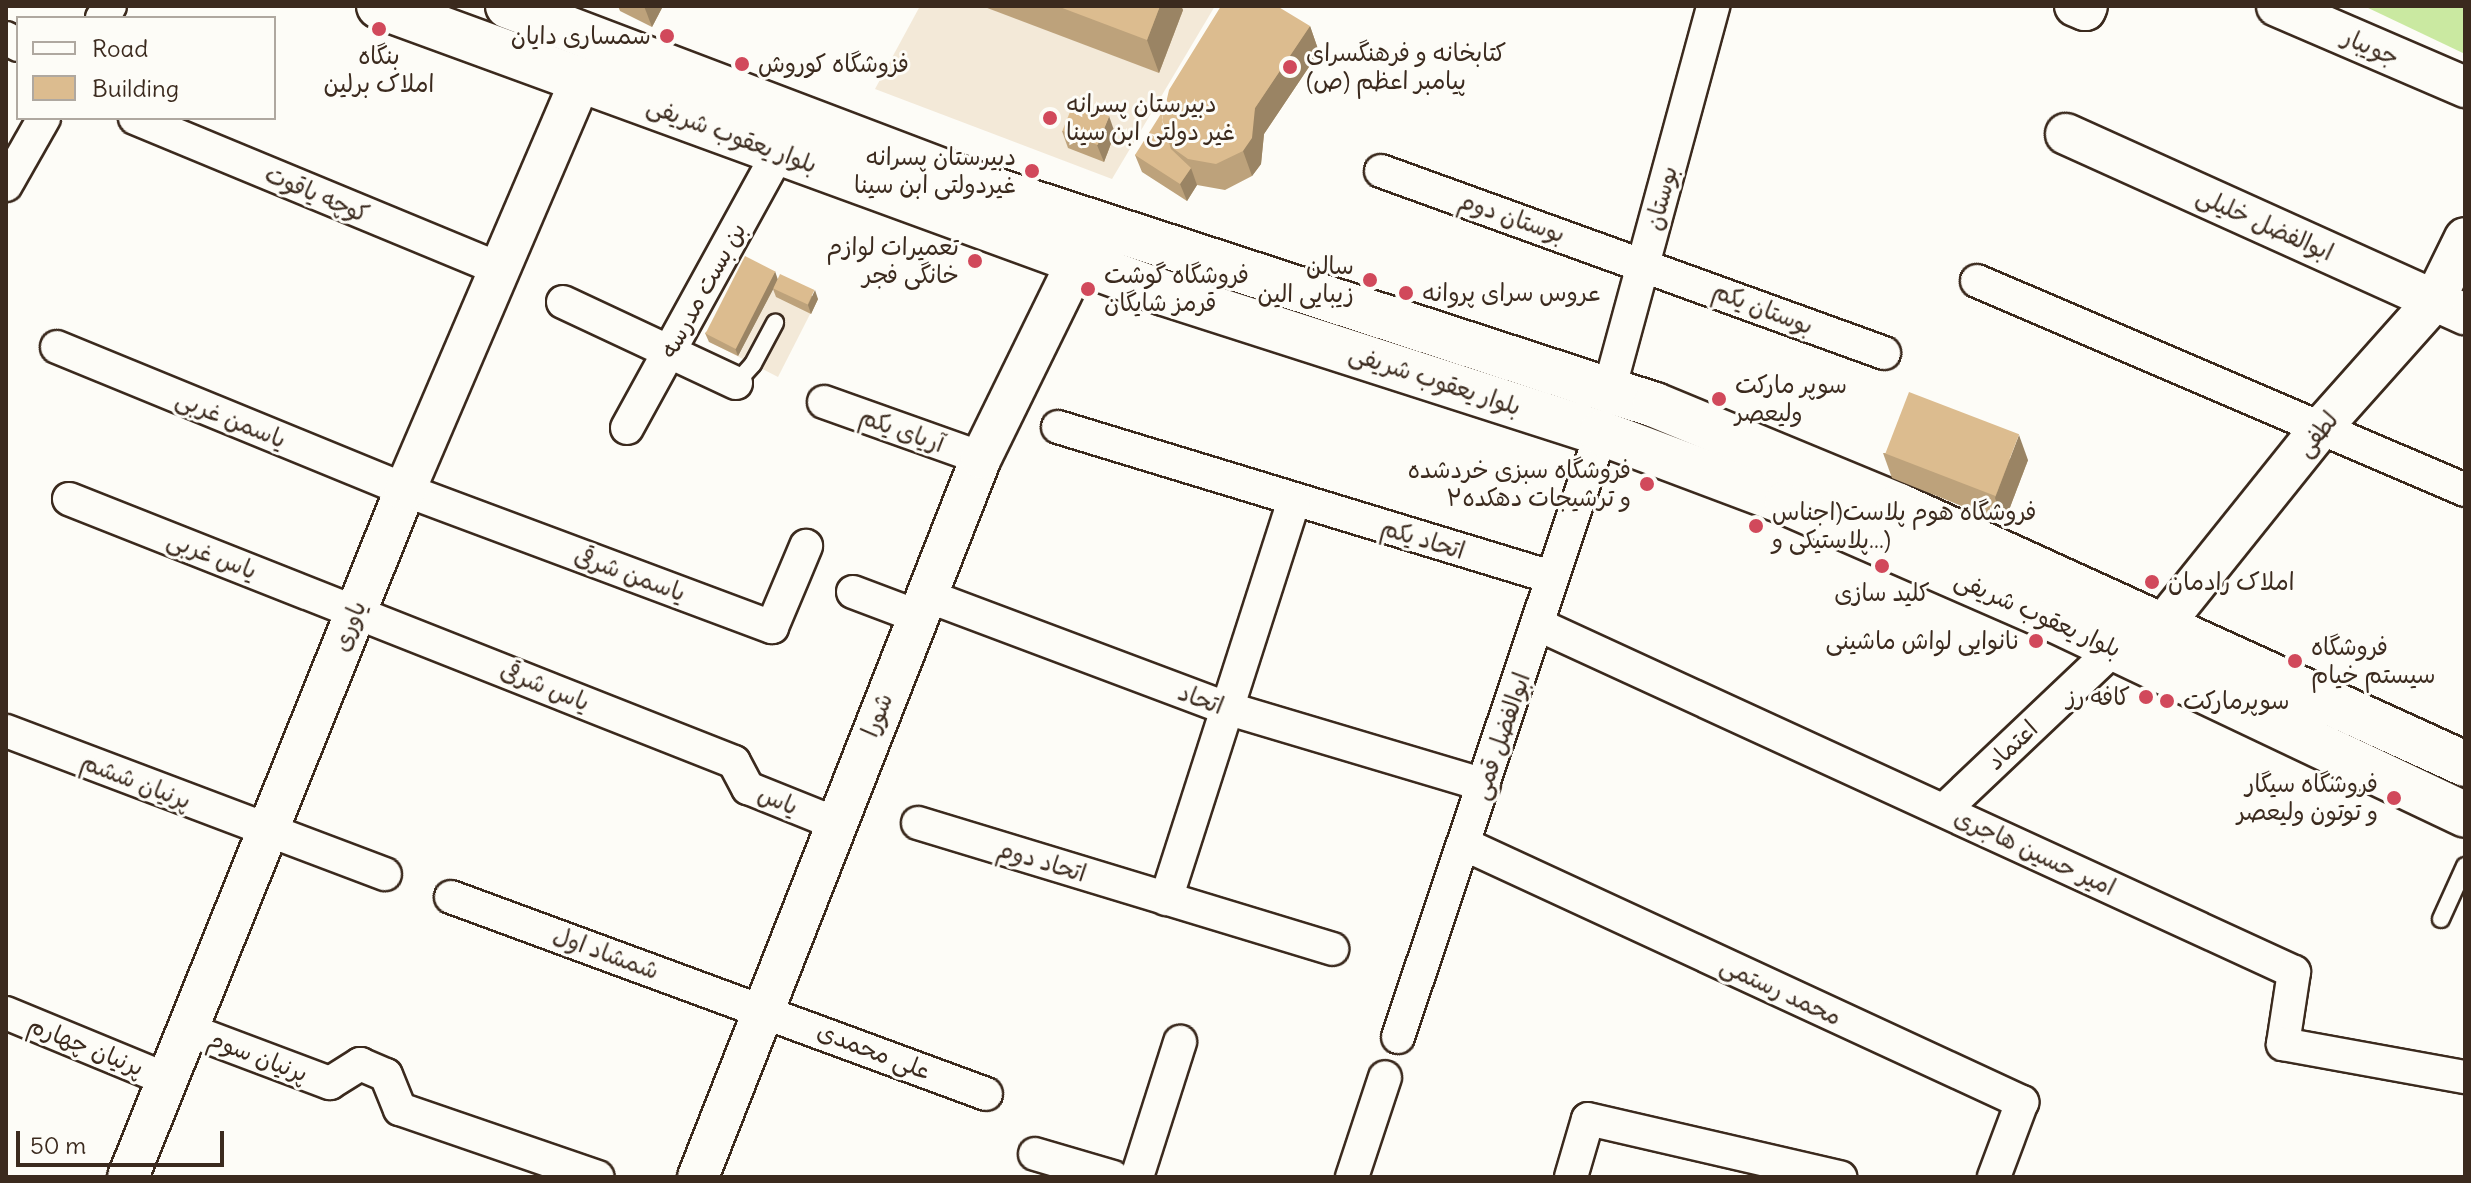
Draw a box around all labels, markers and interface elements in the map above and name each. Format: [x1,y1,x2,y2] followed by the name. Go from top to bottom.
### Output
[16,16,276,120] legend
[370,20,388,38] marker: بنگاه املاک برلین
[511,22,651,50] place label: سمساری دایان
[2338,22,2404,72] street label: جویبار
[658,27,676,45] marker: سمساری دایان
[92,33,148,63] text: Road
[1306,39,1506,95] place label: کتابخانه و فرهنگسرای پیامبر اعظم (ص)
[324,42,434,98] place label: بنگاه املاک برلین
[758,50,909,78] place label: فزوشگاه کوروش
[733,55,751,73] marker: فزوشگاه کوروش
[1281,58,1299,76] marker: کتابخانه و فرهنگسرای پیامبر اعظم (ص)
[92,73,179,103] text: Building
[1066,90,1235,146] place label: دبیرستان پسرانه غیر دولتی ابن سینا
[643,91,821,179] street label: بلوار یعقوب شریفی
[1041,109,1059,127] marker: دبیرستان پسرانه غیر دولتی ابن سینا
[854,143,1016,199] place label: دبیرستان پسرانه غیردولتی ابن سینا
[261,159,373,229] street label: کوچه یاقوت
[1023,162,1041,180] marker: دبیرستان پسرانه غیردولتی ابن سینا
[1639,163,1683,233] street label: بوستان
[2192,181,2338,267] street label: ابوالفضل خلیلی
[1455,185,1569,249] street label: بوستان دوم
[654,217,752,363] street label: بن بست مدرسه
[826,233,959,289] place label: تعمیرات لوازم خانگی فجر
[966,252,984,270] marker: تعمیرات لوازم خانگی فجر
[1257,252,1354,308] place label: سالن زیبایی الین
[1104,261,1249,317] place label: فروشگاه گوشت قرمز شایگان
[1361,271,1379,289] marker: سالن زیبایی الین
[1709,276,1817,340] street label: بوستان یکم
[1422,279,1602,307] place label: عروس سرای پروانه
[1079,280,1097,298] marker: فروشگاه گوشت قرمز شایگان
[1397,284,1415,302] marker: عروس سرای پروانه
[1346,339,1524,421] street label: بلوار یعقوب شریفی
[1735,371,1847,427] place label: سوپر مارکت ولیعصر
[172,384,290,454] street label: یاسمن غربی
[1710,390,1728,408] marker: سوپر مارکت ولیعصر
[856,401,948,459] street label: آریای یکم
[2290,406,2344,462] street label: لطفی
[1408,456,1631,512] place label: فروشگاه سبزی خردشده و ترشیجات دهکده۲
[1638,475,1656,493] marker: فروشگاه سبزی خردشده و ترشیجات دهکده۲
[1772,498,2037,554] place label: فروشگاه هوم پلاست(اجناس پلاستیکی و...)
[1378,513,1468,565] street label: اتحاد یکم
[1747,517,1765,535] marker: فروشگاه هوم پلاست(اجناس پلاستیکی و...)
[163,525,261,585] street label: یاس غربی
[571,541,689,607] street label: یاسمن شرقی
[1873,557,1891,575] marker: کلید سازی
[1951,565,2125,663] street label: بلوار یعقوب شریفی
[2168,568,2295,596] place label: املاک رادمان
[2143,573,2161,591] marker: املاک رادمان
[1834,579,1930,607] place label: کلید سازی
[326,597,372,655] street label: یاوری
[1825,627,2020,655] place label: نانوایی لواش ماشینی
[2027,632,2045,650] marker: نانوایی لواش ماشینی
[2311,633,2435,689] place label: فروشگاه سیستم خیام
[2286,652,2304,670] marker: فروشگاه سیستم خیام
[496,655,594,717] street label: یاس شرقی
[1466,669,1536,803] street label: ابوالفضل قمی
[1174,678,1228,720] street label: اتحاد
[2066,683,2130,711] place label: کافه رز
[2183,687,2289,715] place label: سوپرمارکت
[2137,688,2155,706] marker: کافه رز
[855,689,899,741] street label: شورا
[2158,692,2176,710] marker: سوپرمارکت
[1981,714,2043,776] street label: اعتماد
[77,747,195,815] street label: پرنیان ششم
[2237,770,2378,826] place label: فروشگاه سیگار و توتون ولیعصر
[754,779,802,821] street label: یاس
[2385,789,2403,807] marker: فروشگاه سیگار و توتون ولیعصر
[1950,802,2120,902] street label: امیر حسین هاجری
[994,834,1090,888] street label: اتحاد دوم
[549,921,663,985] street label: شمشاد اول
[1716,950,1846,1032] street label: محمد رستمی
[24,1010,148,1082] street label: پرنیان چهارم
[813,1016,935,1086] street label: علی محمدی
[204,1024,312,1088] street label: پرنیان سوم
[20,1115,228,1165] scale bar
[30,1130,86,1160] text: 50 m

